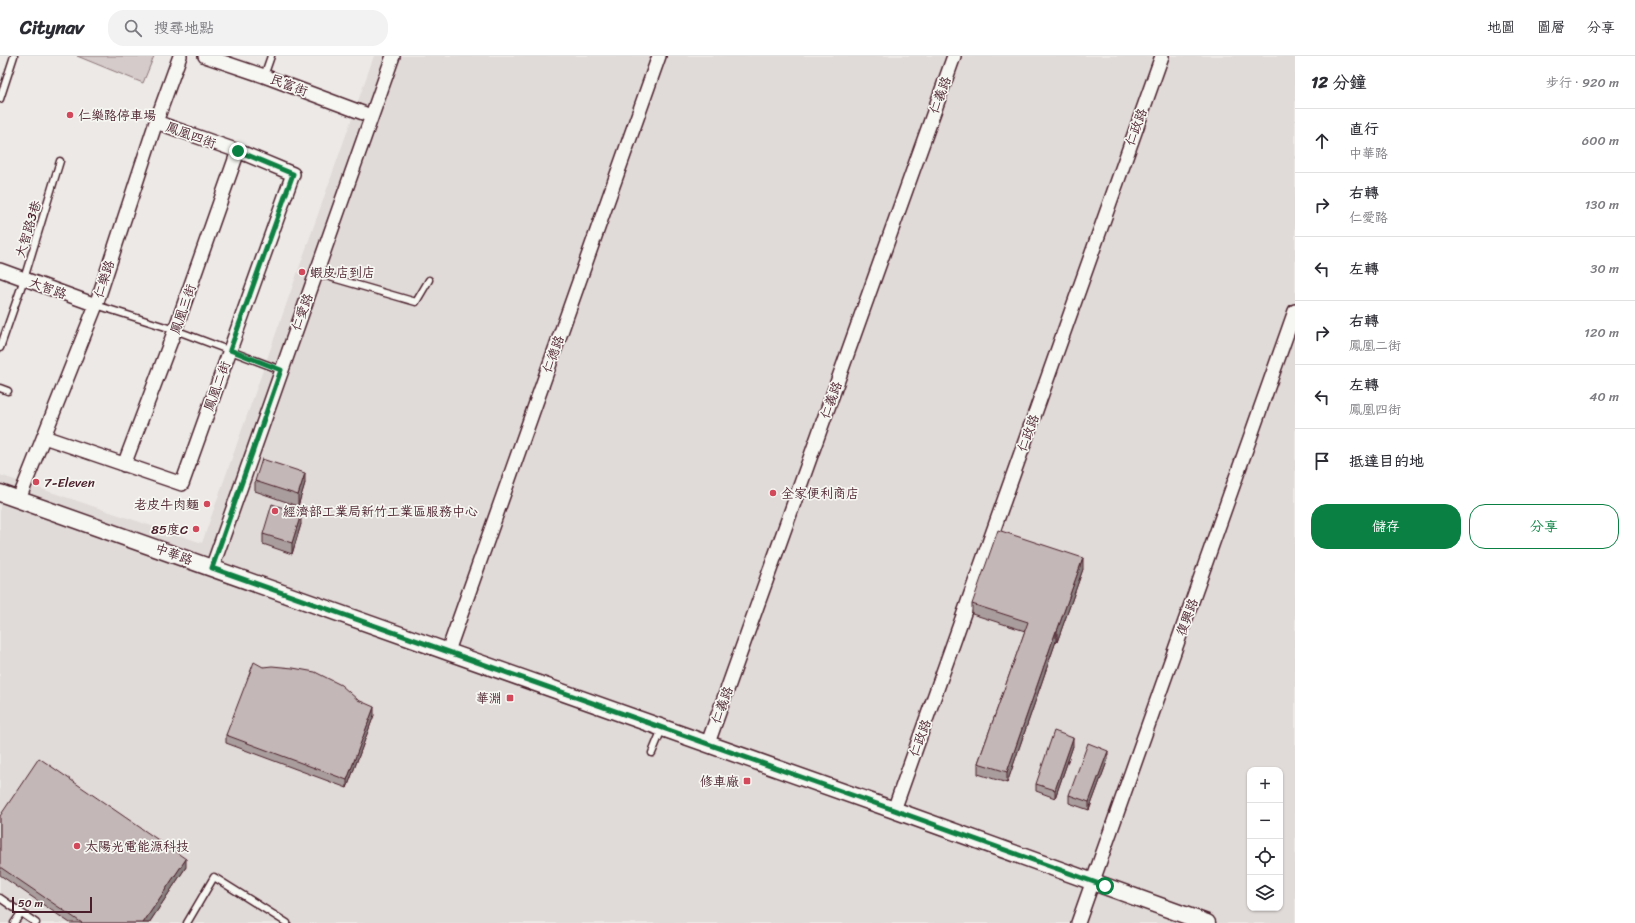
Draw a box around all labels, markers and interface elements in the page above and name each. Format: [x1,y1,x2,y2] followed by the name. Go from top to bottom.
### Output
[108,10,388,46] search box
[20,11,84,44] text: Citynav
[154,15,214,41] text: 搜尋地點
[1487,15,1515,40] text: 地圖
[1537,15,1565,40] text: 圖層
[1587,15,1615,40] text: 分享
[122,17,144,39] icon: search
[1311,67,1367,97] text: 12 分鐘
[267,68,311,102] street label: 民富街
[1546,71,1619,94] text: 步行 · 920 m
[923,73,957,117] street label: 仁義路
[78,104,156,127] place label: 仁樂路停車場
[1119,105,1153,149] street label: 仁政路
[65,110,75,120] marker: 仁樂路停車場
[163,115,219,155] street label: 鳳凰四街
[1349,116,1379,142] text: 直行
[1582,129,1619,152] text: 600 m
[1311,130,1333,152] icon: ahead
[229,142,247,160] route end
[1349,142,1388,165] text: 中華路
[1349,180,1379,206] text: 右轉
[1585,193,1619,216] text: 130 m
[1311,194,1333,216] icon: right
[8,197,48,261] street label: 大智路3巷
[1349,206,1388,229] text: 仁愛路
[1349,256,1379,282] text: 左轉
[87,257,121,301] street label: 仁樂路
[1590,257,1619,280] text: 30 m
[1311,258,1333,280] icon: left
[310,261,375,284] place label: 蝦皮店到店
[297,267,307,277] marker: 蝦皮店到店
[26,271,70,305] street label: 大智路
[164,281,202,337] street label: 鳳凰三街
[285,290,319,334] street label: 仁愛路
[1349,308,1379,334] text: 右轉
[1584,321,1619,344] text: 120 m
[1311,322,1333,344] icon: right
[536,332,570,376] street label: 仁德路
[1349,334,1401,357] text: 鳳凰二街
[197,358,237,414] street label: 鳳凰二街
[1349,372,1379,398] text: 左轉
[814,378,848,422] street label: 仁義路
[1589,385,1619,408] text: 40 m
[1311,386,1333,408] icon: left
[1349,398,1401,421] text: 鳳凰四街
[1011,411,1045,455] street label: 仁政路
[1349,448,1424,474] text: 抵達目的地
[1311,450,1333,472] icon: arrive
[44,471,95,494] place label: 7-Eleven
[31,477,41,487] marker: 7-Eleven
[781,482,859,505] place label: 全家便利商店
[768,488,778,498] marker: 全家便利商店
[134,493,199,516] place label: 老皮牛肉麵
[202,499,212,509] marker: 老皮牛肉麵
[283,500,478,523] place label: 經濟部工業局新竹工業區服務中心
[1311,504,1461,549] button: 儲存
[1469,504,1619,549] button: 分享
[270,506,280,516] marker: 經濟部工業局新竹工業區服務中心
[151,518,188,541] place label: 85度C
[191,524,201,534] marker: 85度C
[152,537,196,571] street label: 中華路
[1170,595,1204,639] street label: 復興路
[705,683,739,727] street label: 仁義路
[476,687,502,710] place label: 華淵
[505,693,515,703] marker: 華淵
[903,716,937,760] street label: 仁政路
[1247,767,1283,911] map controls
[1247,767,1283,803] button: +
[700,770,739,793] place label: 修車廠
[742,776,752,786] marker: 修車廠
[1247,803,1283,839] button: −
[85,835,189,858] place label: 太陽光電能源科技
[1247,839,1283,875] button: locate
[72,841,82,851] marker: 太陽光電能源科技
[1247,875,1283,911] button: layers
[1096,877,1114,895] route start
[18,894,43,913] text: 50 m
[12,895,92,914] scale bar

